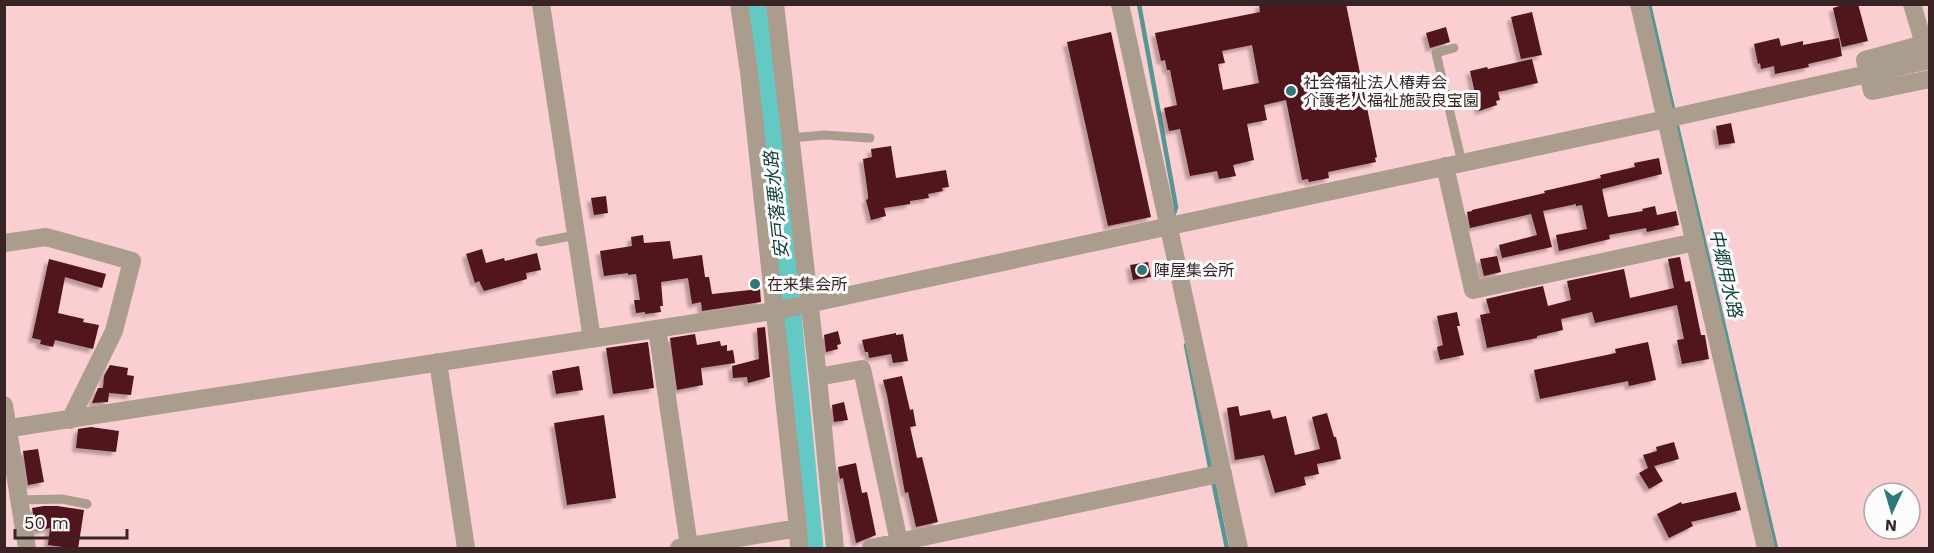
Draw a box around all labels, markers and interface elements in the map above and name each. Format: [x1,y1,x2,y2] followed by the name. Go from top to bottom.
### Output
[1303,73,1479,110] place label: 社会福祉法人椿寿会 介護老人福祉施設良宝園
[1284,84,1298,98] marker: 社会福祉法人椿寿会 介護老人福祉施設良宝園
[760,148,792,260] water label: 安戸落悪水路
[1706,227,1747,321] water label: 中郷用水路
[1154,261,1234,280] place label: 陣屋集会所
[1135,263,1149,277] marker: 陣屋集会所
[767,275,847,294] place label: 在来集会所
[748,277,762,291] marker: 在来集会所
[1862,481,1922,541] north arrow
[15,502,128,540] scale bar
[24,512,69,533] text: 50 m
[1884,516,1898,535] text: N

